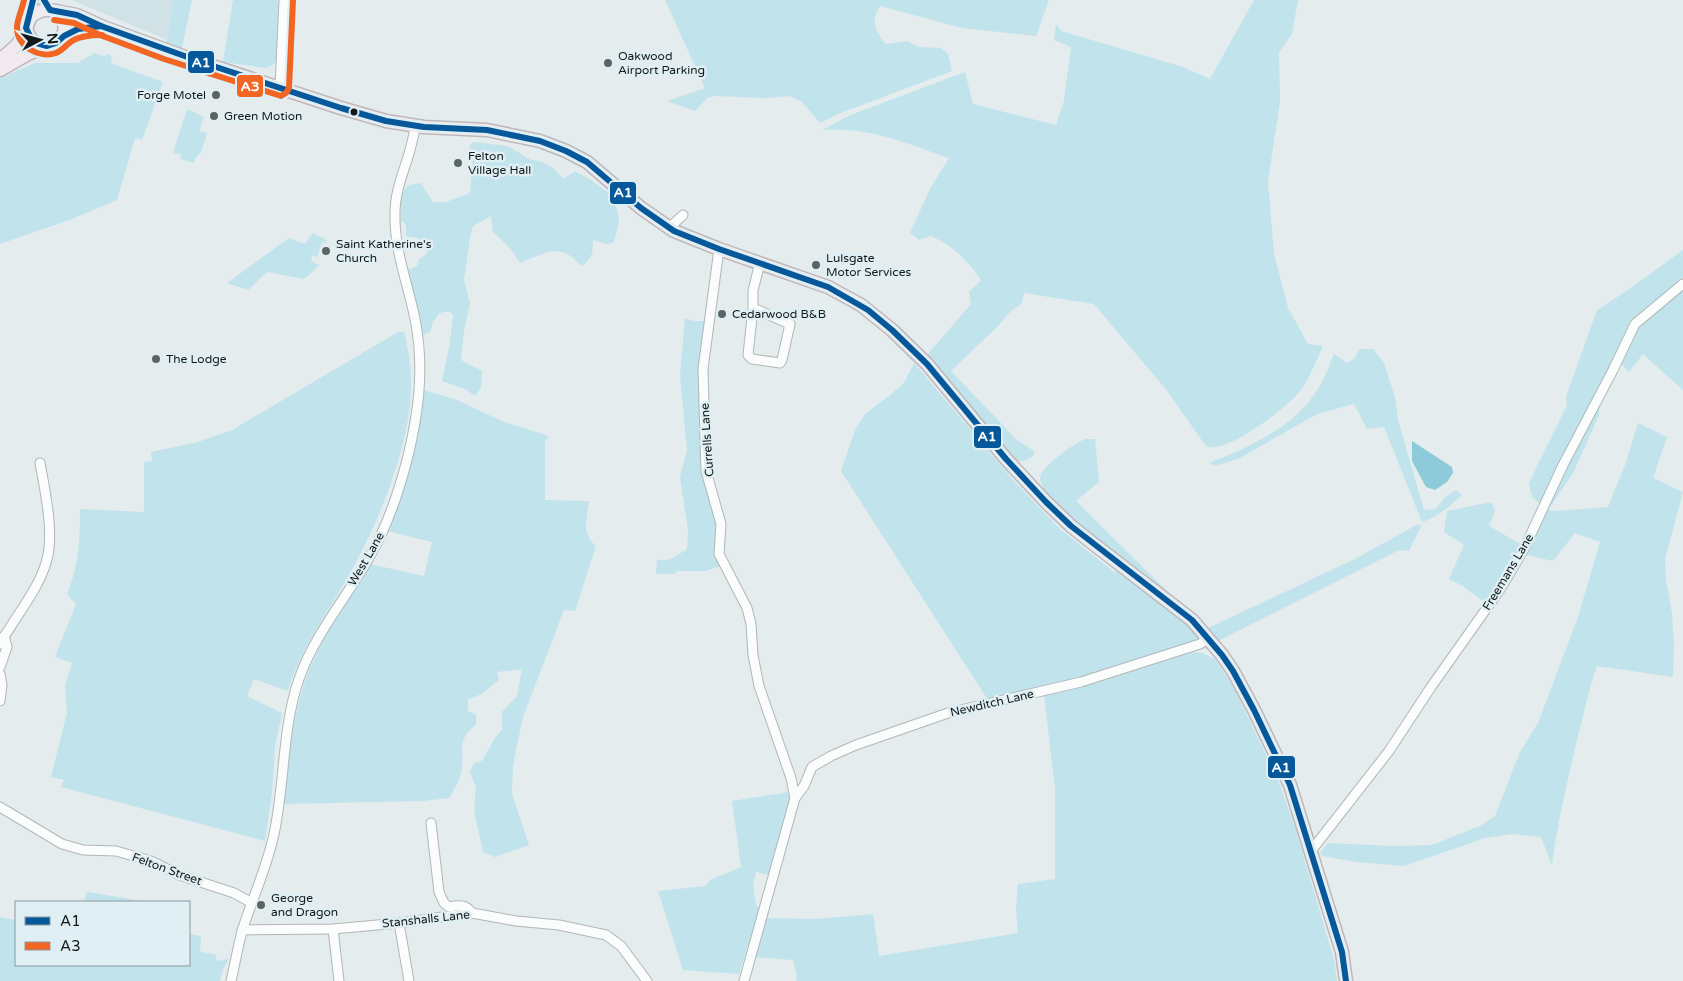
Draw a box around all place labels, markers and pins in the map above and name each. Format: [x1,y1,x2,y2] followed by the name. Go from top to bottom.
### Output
[618,49,705,77] place label: Oakwood Airport Parking
[602,57,614,69] marker: Oakwood Airport Parking
[137,88,206,102] place label: Forge Motel
[210,89,222,101] marker: Forge Motel
[349,107,359,117] unlabelled marker
[224,109,302,123] place label: Green Motion
[208,110,220,122] marker: Green Motion
[468,149,531,177] place label: Felton Village Hall
[452,157,464,169] marker: Felton Village Hall
[336,237,432,265] place label: Saint Katherine's Church
[320,245,332,257] marker: Saint Katherine's Church
[826,251,911,279] place label: Lulsgate Motor Services
[810,259,822,271] marker: Lulsgate Motor Services
[732,307,826,321] place label: Cedarwood B&B
[716,308,728,320] marker: Cedarwood B&B
[166,352,227,366] place label: The Lodge
[150,353,162,365] marker: The Lodge
[271,891,338,919] place label: George and Dragon
[255,899,267,911] marker: George and Dragon

